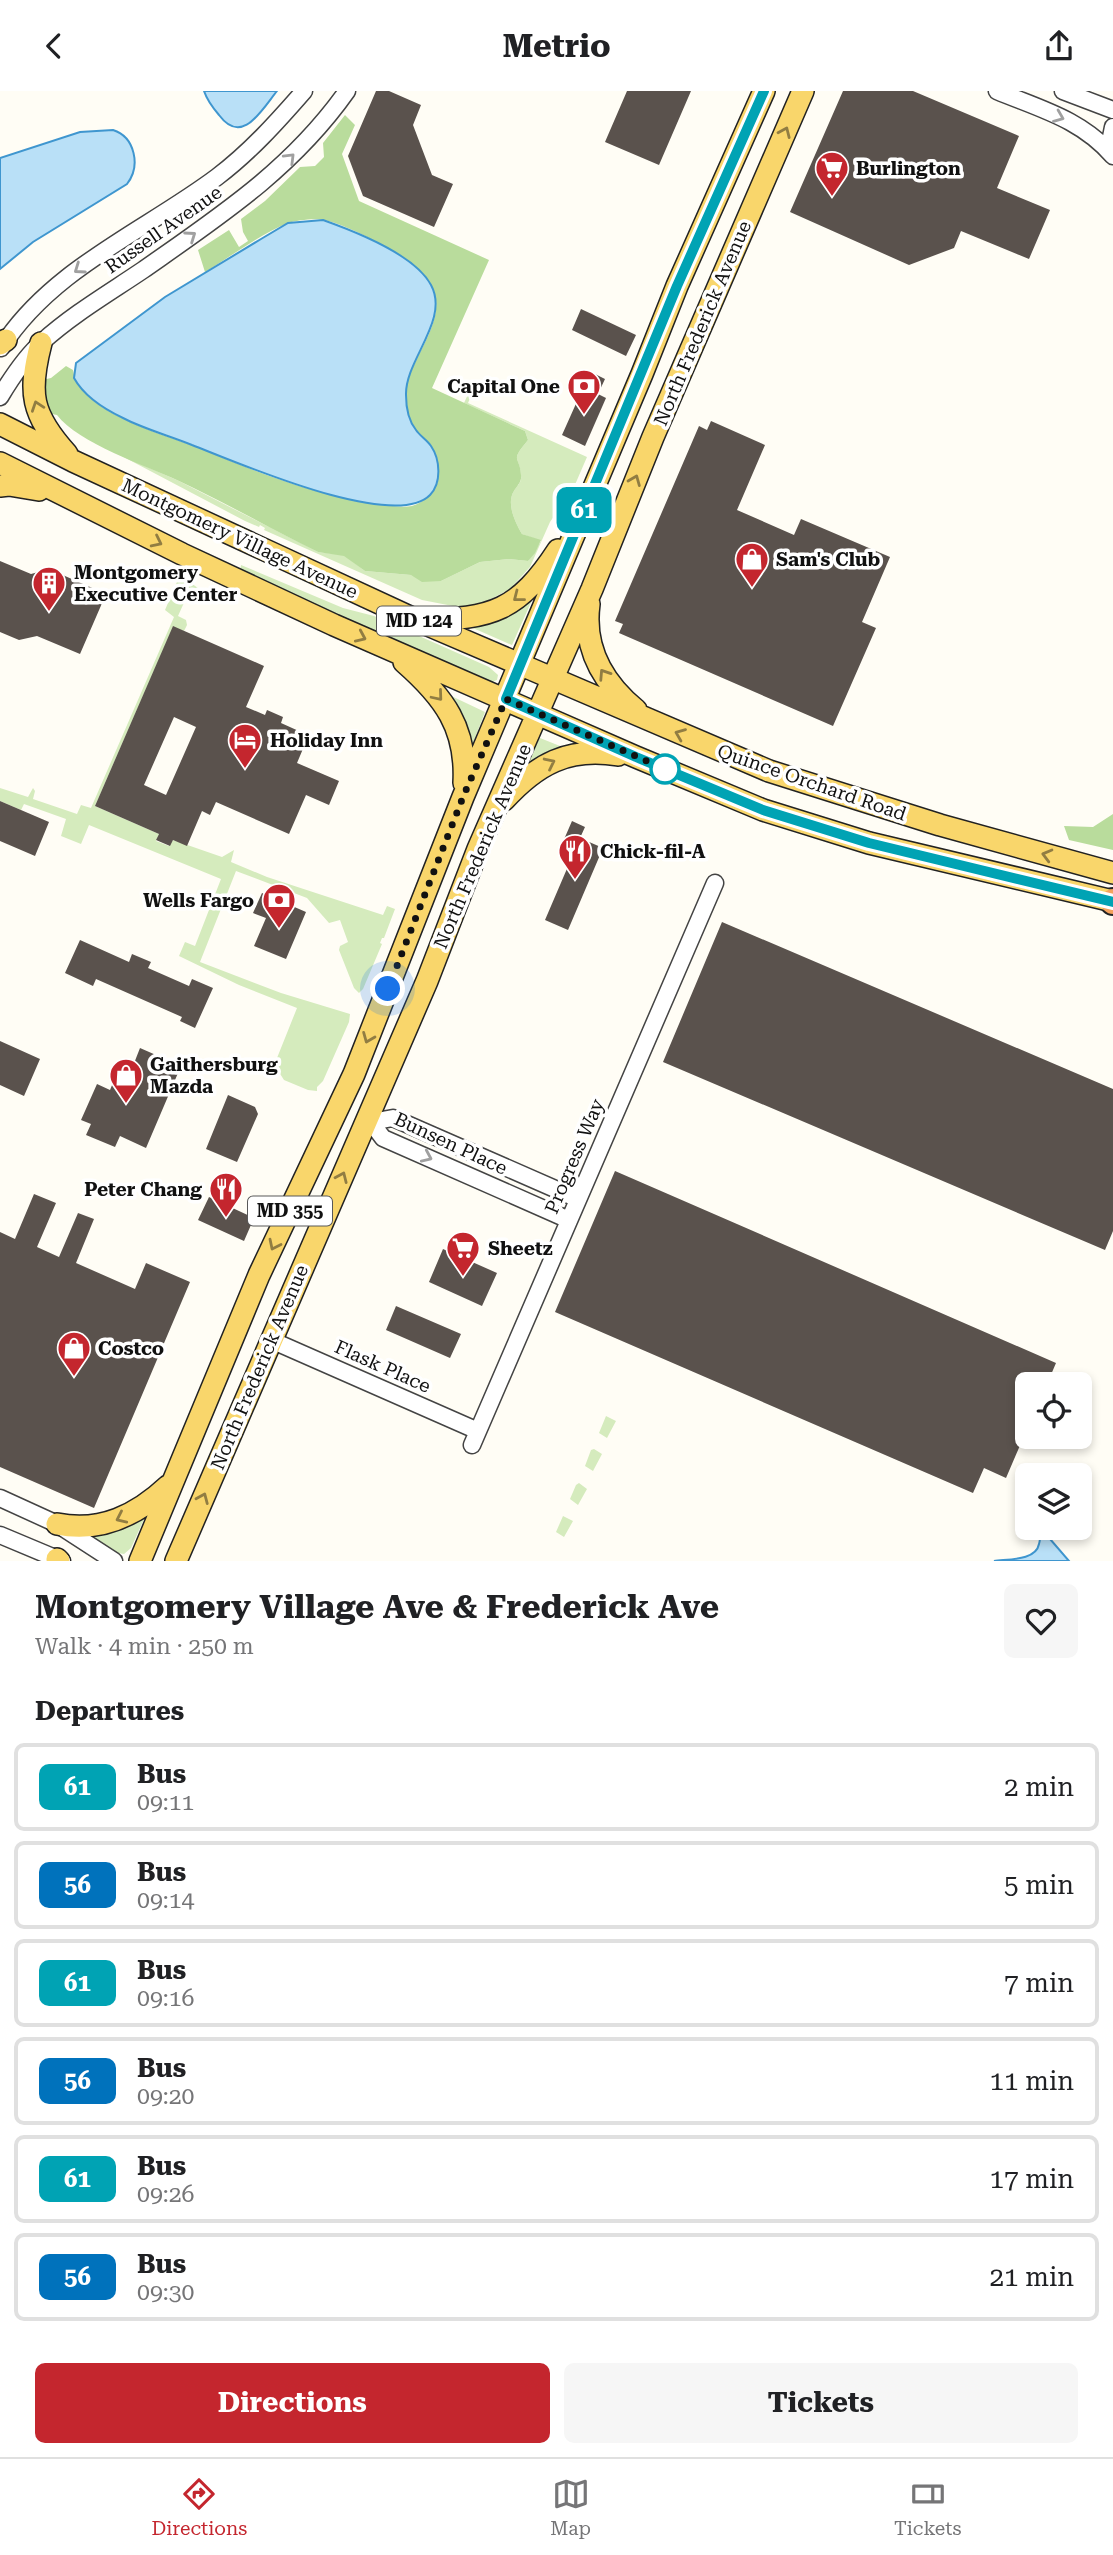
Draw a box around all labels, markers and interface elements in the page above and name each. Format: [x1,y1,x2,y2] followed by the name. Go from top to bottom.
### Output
[35,27,73,65] icon: back
[502,27,611,65] text: Metrio
[1040,27,1078,65] icon: share
[1053,108,1065,122] one-way arrow
[777,126,791,139] one-way arrow
[813,149,851,198] supermarket icon: Burlington
[282,154,295,167] one-way arrow
[856,157,961,180] place label: Burlington
[100,181,226,278] street label: Russell Avenue
[649,217,756,429] street label: North Frederick Avenue
[183,232,196,244] one-way arrow
[74,261,87,273] one-way arrow
[565,367,603,416] bank icon: Capital One
[447,375,560,398] place label: Capital One
[31,401,45,413] one-way arrow
[118,474,361,603] street label: Montgomery Village Avenue
[627,475,641,487] one-way arrow
[552,487,616,533] line badge: 61
[571,496,597,524] text: 61
[150,533,162,547] one-way arrow
[733,540,771,589] shop icon: Sam's Club
[776,548,880,571] place label: Sam's Club
[74,561,238,606] place label: Montgomery Executive Center
[30,564,68,613] building icon: Montgomery Executive Center
[513,589,525,602] one-way arrow
[377,607,461,635] road number: MD 124
[354,629,366,643] one-way arrow
[600,669,612,682] one-way arrow
[429,689,442,701] one-way arrow
[226,721,264,770] hotel icon: Holiday Inn
[675,728,688,742] one-way arrow
[270,729,383,752] place label: Holiday Inn
[714,739,909,826] street label: Quince Orchard Road
[429,740,536,952] street label: North Frederick Avenue
[650,754,680,784] unlabelled marker
[543,758,555,772] one-way arrow
[556,832,594,881] restaurant icon: Chick-fil-A
[600,840,706,863] place label: Chick-fil-A
[1041,849,1053,863] one-way arrow
[260,881,298,930] bank icon: Wells Fargo
[143,889,254,912] place label: Wells Fargo
[370,971,405,1006] your location
[363,1031,377,1043] one-way arrow
[150,1053,278,1098] place label: Gaithersburg Mazda
[107,1056,145,1105] shop icon: Gaithersburg Mazda
[540,1095,609,1217] street label: Progress Way
[391,1107,511,1180] street label: Bunsen Place
[420,1149,432,1163] one-way arrow
[207,1170,245,1219] restaurant icon: Peter Chang
[334,1172,348,1184] one-way arrow
[84,1178,202,1201] place label: Peter Chang
[248,1197,332,1225] road number: MD 355
[444,1229,482,1278] supermarket icon: Sheetz
[488,1237,553,1260] place label: Sheetz
[268,1238,282,1250] one-way arrow
[206,1261,313,1473] street label: North Frederick Avenue
[55,1329,93,1378] shop icon: Costco
[331,1335,434,1398] street label: Flask Place
[98,1337,164,1360] place label: Costco
[1015,1372,1092,1540] map controls
[1015,1372,1092,1449] button: locate
[1015,1463,1092,1540] button: layers
[195,1493,209,1506] one-way arrow
[116,1510,129,1524] one-way arrow
[1004,1584,1078,1658] button: heart
[35,1587,719,1626] text: Montgomery Village Ave & Frederick Ave
[35,1633,254,1660] text: Walk · 4 min · 250 m
[35,1696,184,1726] text: Departures
[137,1759,186,1789] text: Bus
[1004,1772,1074,1802] text: 2 min
[64,1773,91,1801] text: 61
[137,1789,194,1816] text: 09:11
[137,1857,186,1887] text: Bus
[1004,1870,1074,1900] text: 5 min
[64,1871,91,1899] text: 56
[137,1887,194,1914] text: 09:14
[137,1955,186,1985] text: Bus
[1004,1968,1074,1998] text: 7 min
[64,1969,91,1997] text: 61
[137,1985,194,2012] text: 09:16
[137,2053,186,2083] text: Bus
[990,2066,1074,2096] text: 11 min
[64,2067,91,2095] text: 56
[137,2083,194,2110] text: 09:20
[137,2151,186,2181] text: Bus
[990,2164,1074,2194] text: 17 min
[64,2165,91,2193] text: 61
[137,2181,194,2208] text: 09:26
[137,2249,186,2279] text: Bus
[990,2262,1074,2292] text: 21 min
[64,2263,91,2291] text: 56
[137,2279,194,2306] text: 09:30
[35,2363,550,2443] button: Directions
[564,2363,1078,2443] button: Tickets
[152,2475,247,2540] tab: Directions
[550,2475,591,2540] tab: Map
[894,2475,961,2540] tab: Tickets

